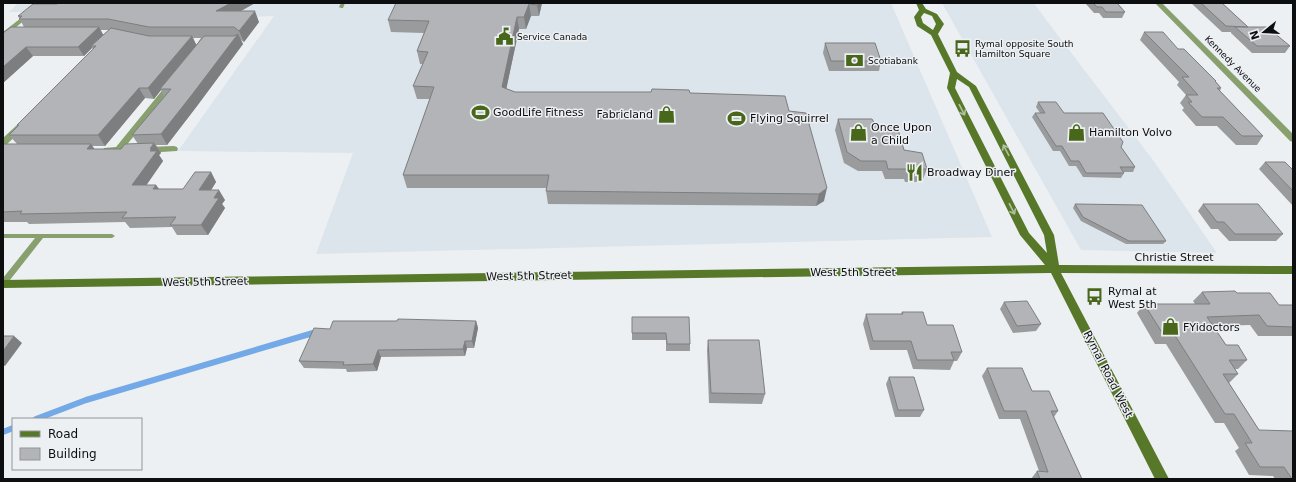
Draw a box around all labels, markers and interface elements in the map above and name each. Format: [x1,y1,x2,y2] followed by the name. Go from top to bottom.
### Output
[1244,12,1284,52] north arrow
[494,27,514,47] public building icon: Service Canada
[1247,29,1263,41] text: N
[517,32,587,42] place label: Service Canada
[1203,34,1263,94] street label: Kennedy Avenue
[952,39,972,59] bus stop icon: Rymal opposite South Hamilton Square
[975,39,1073,59] place label: Rymal opposite South Hamilton Square
[845,51,865,71] bank icon: Scotiabank
[868,56,919,66] place label: Scotiabank
[470,102,490,122] sports icon: GoodLife Fitness
[958,103,966,115] one-way arrow
[656,104,676,124] shop icon: Fabricland
[493,106,584,119] place label: GoodLife Fitness
[597,108,653,121] place label: Fabricland
[727,108,747,128] sports icon: Flying Squirrel
[750,112,829,125] place label: Flying Squirrel
[871,121,932,147] place label: Once Upon a Child
[1066,122,1086,142] shop icon: Hamilton Volvo
[848,123,868,143] shop icon: Once Upon a Child
[1089,126,1172,139] place label: Hamilton Volvo
[1002,144,1009,156] one-way arrow
[904,162,924,182] restaurant icon: Broadway Diner
[927,166,1015,179] place label: Broadway Diner
[1008,203,1016,215] one-way arrow
[1134,251,1214,264] street label: Christie Street
[810,266,897,279] street label: West 5th Street
[486,269,573,283] street label: West 5th Street
[162,275,249,289] street label: West 5th Street
[1108,285,1157,311] place label: Rymal at West 5th
[1085,287,1105,307] bus stop icon: Rymal at West 5th
[1160,317,1180,337] shop icon: FYidoctors
[1183,321,1240,334] place label: FYidoctors
[1080,328,1136,420] street label: Rymal Road West
[12,418,142,470] legend
[48,427,78,441] text: Road
[48,447,97,461] text: Building

